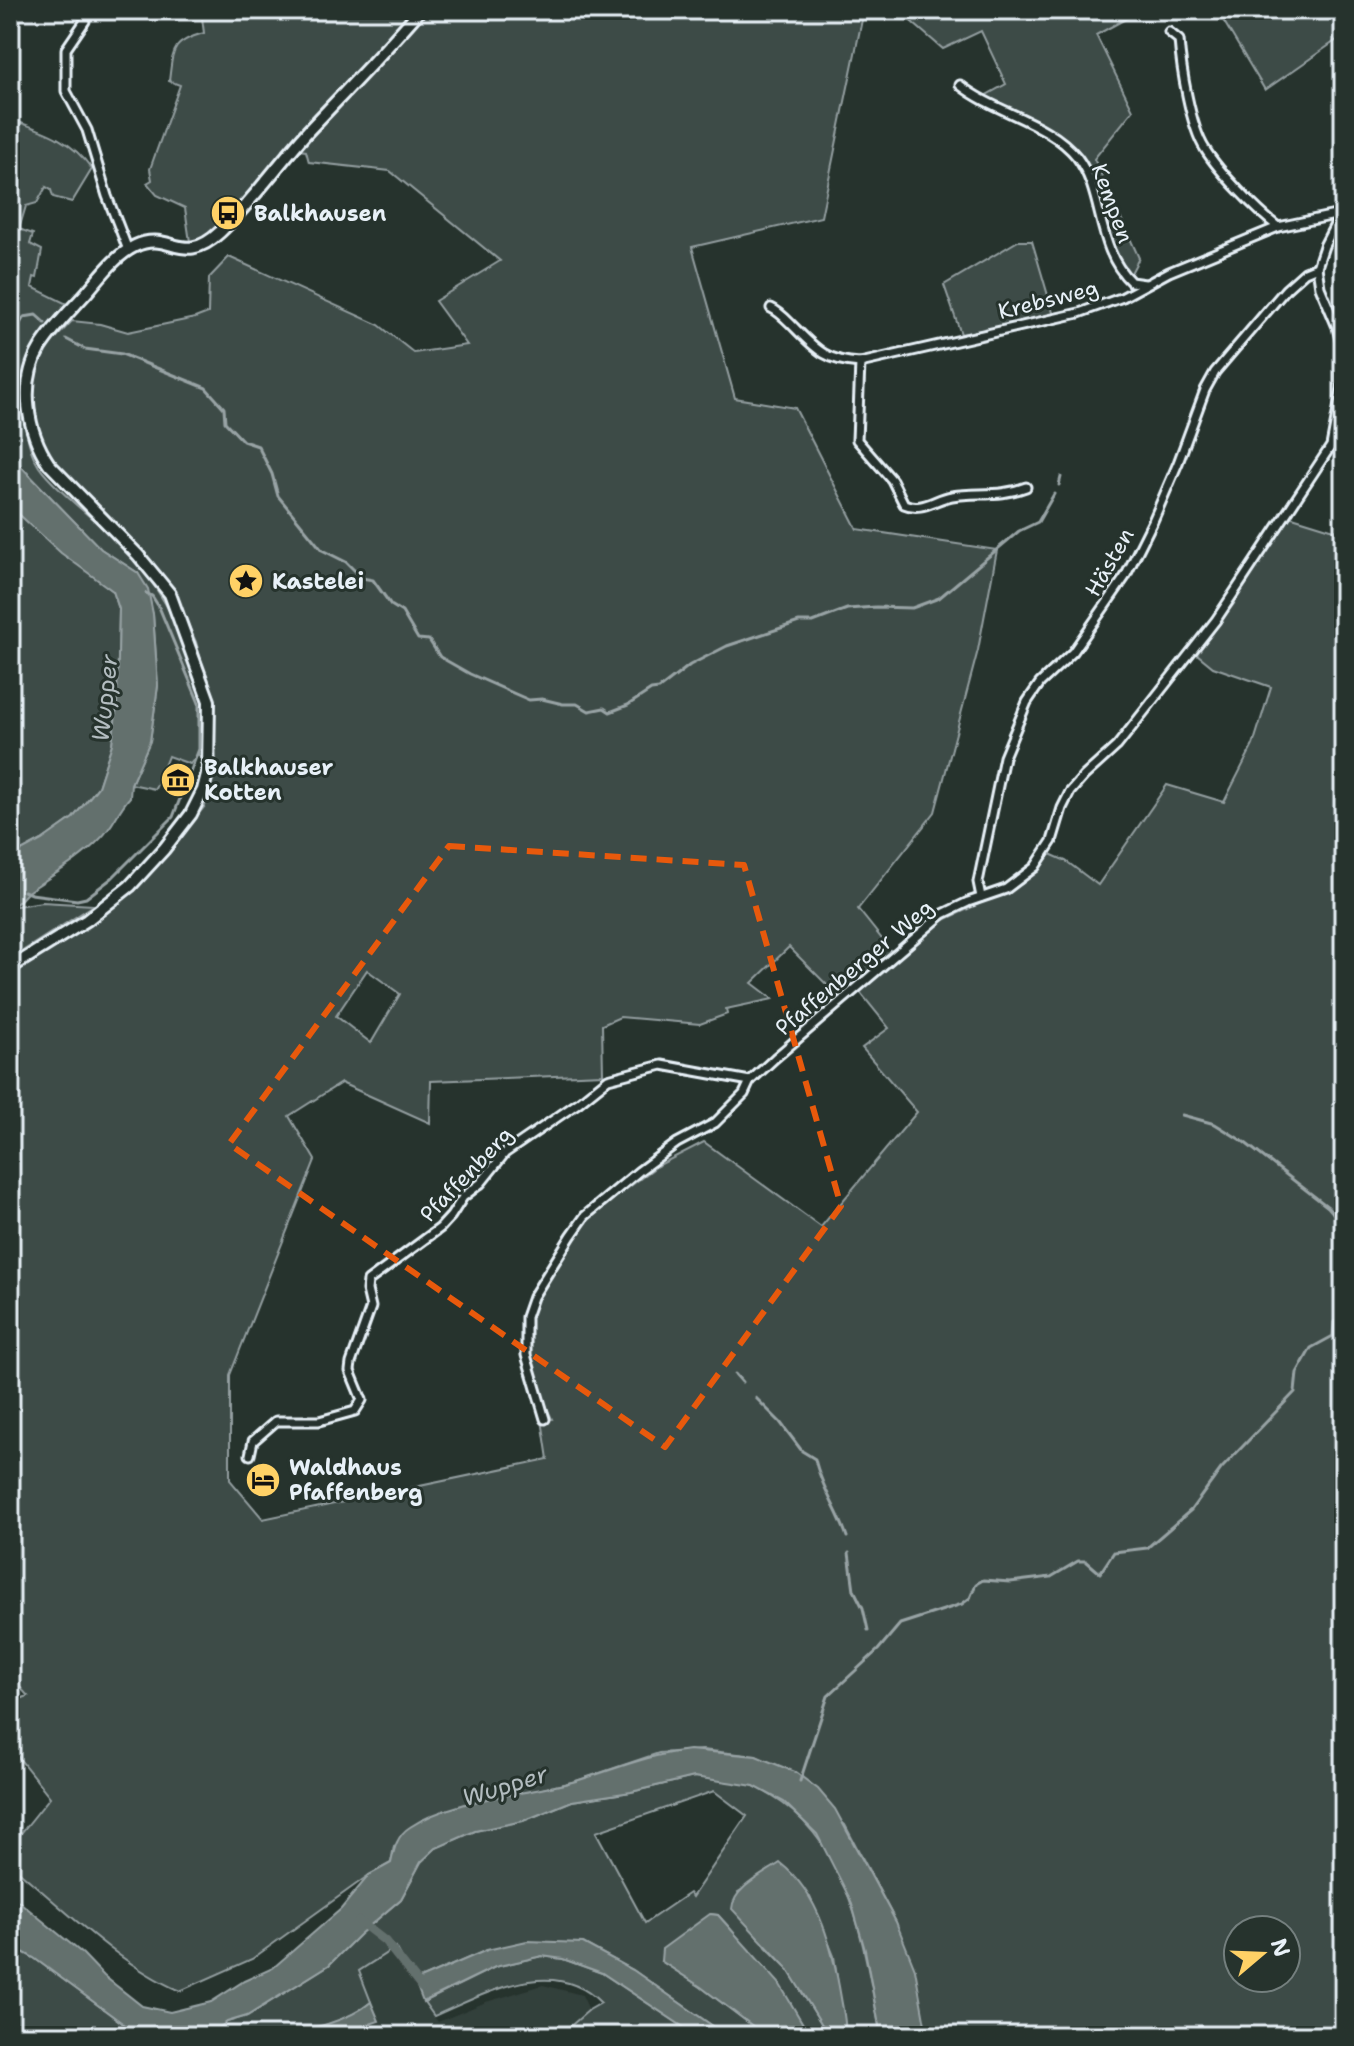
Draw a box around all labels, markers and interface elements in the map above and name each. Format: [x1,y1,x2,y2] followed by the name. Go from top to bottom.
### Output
[1085,159,1140,247] street label: Kempen
[209,194,247,232] bus stop icon: Balkhausen
[254,199,387,228] place label: Balkhausen
[995,273,1101,326] street label: Krebsweg
[1078,523,1141,602] street label: Hästen
[227,562,265,600] place icon: Kastelei
[272,567,364,596] place label: Kastelei
[84,652,126,743] water label: Wupper
[204,753,333,807] place label: Balkhauser Kotten
[159,761,197,799] museum icon: Balkhauser Kotten
[769,893,939,1042] street label: Pfaffenberger Weg
[414,1120,519,1228] street label: Pfaffenberg
[289,1453,423,1507] place label: Waldhaus Pfaffenberg
[244,1461,282,1499] hotel icon: Waldhaus Pfaffenberg
[458,1758,552,1814] water label: Wupper
[1222,1914,1302,1994] north arrow
[1264,1935,1297,1961] text: N

